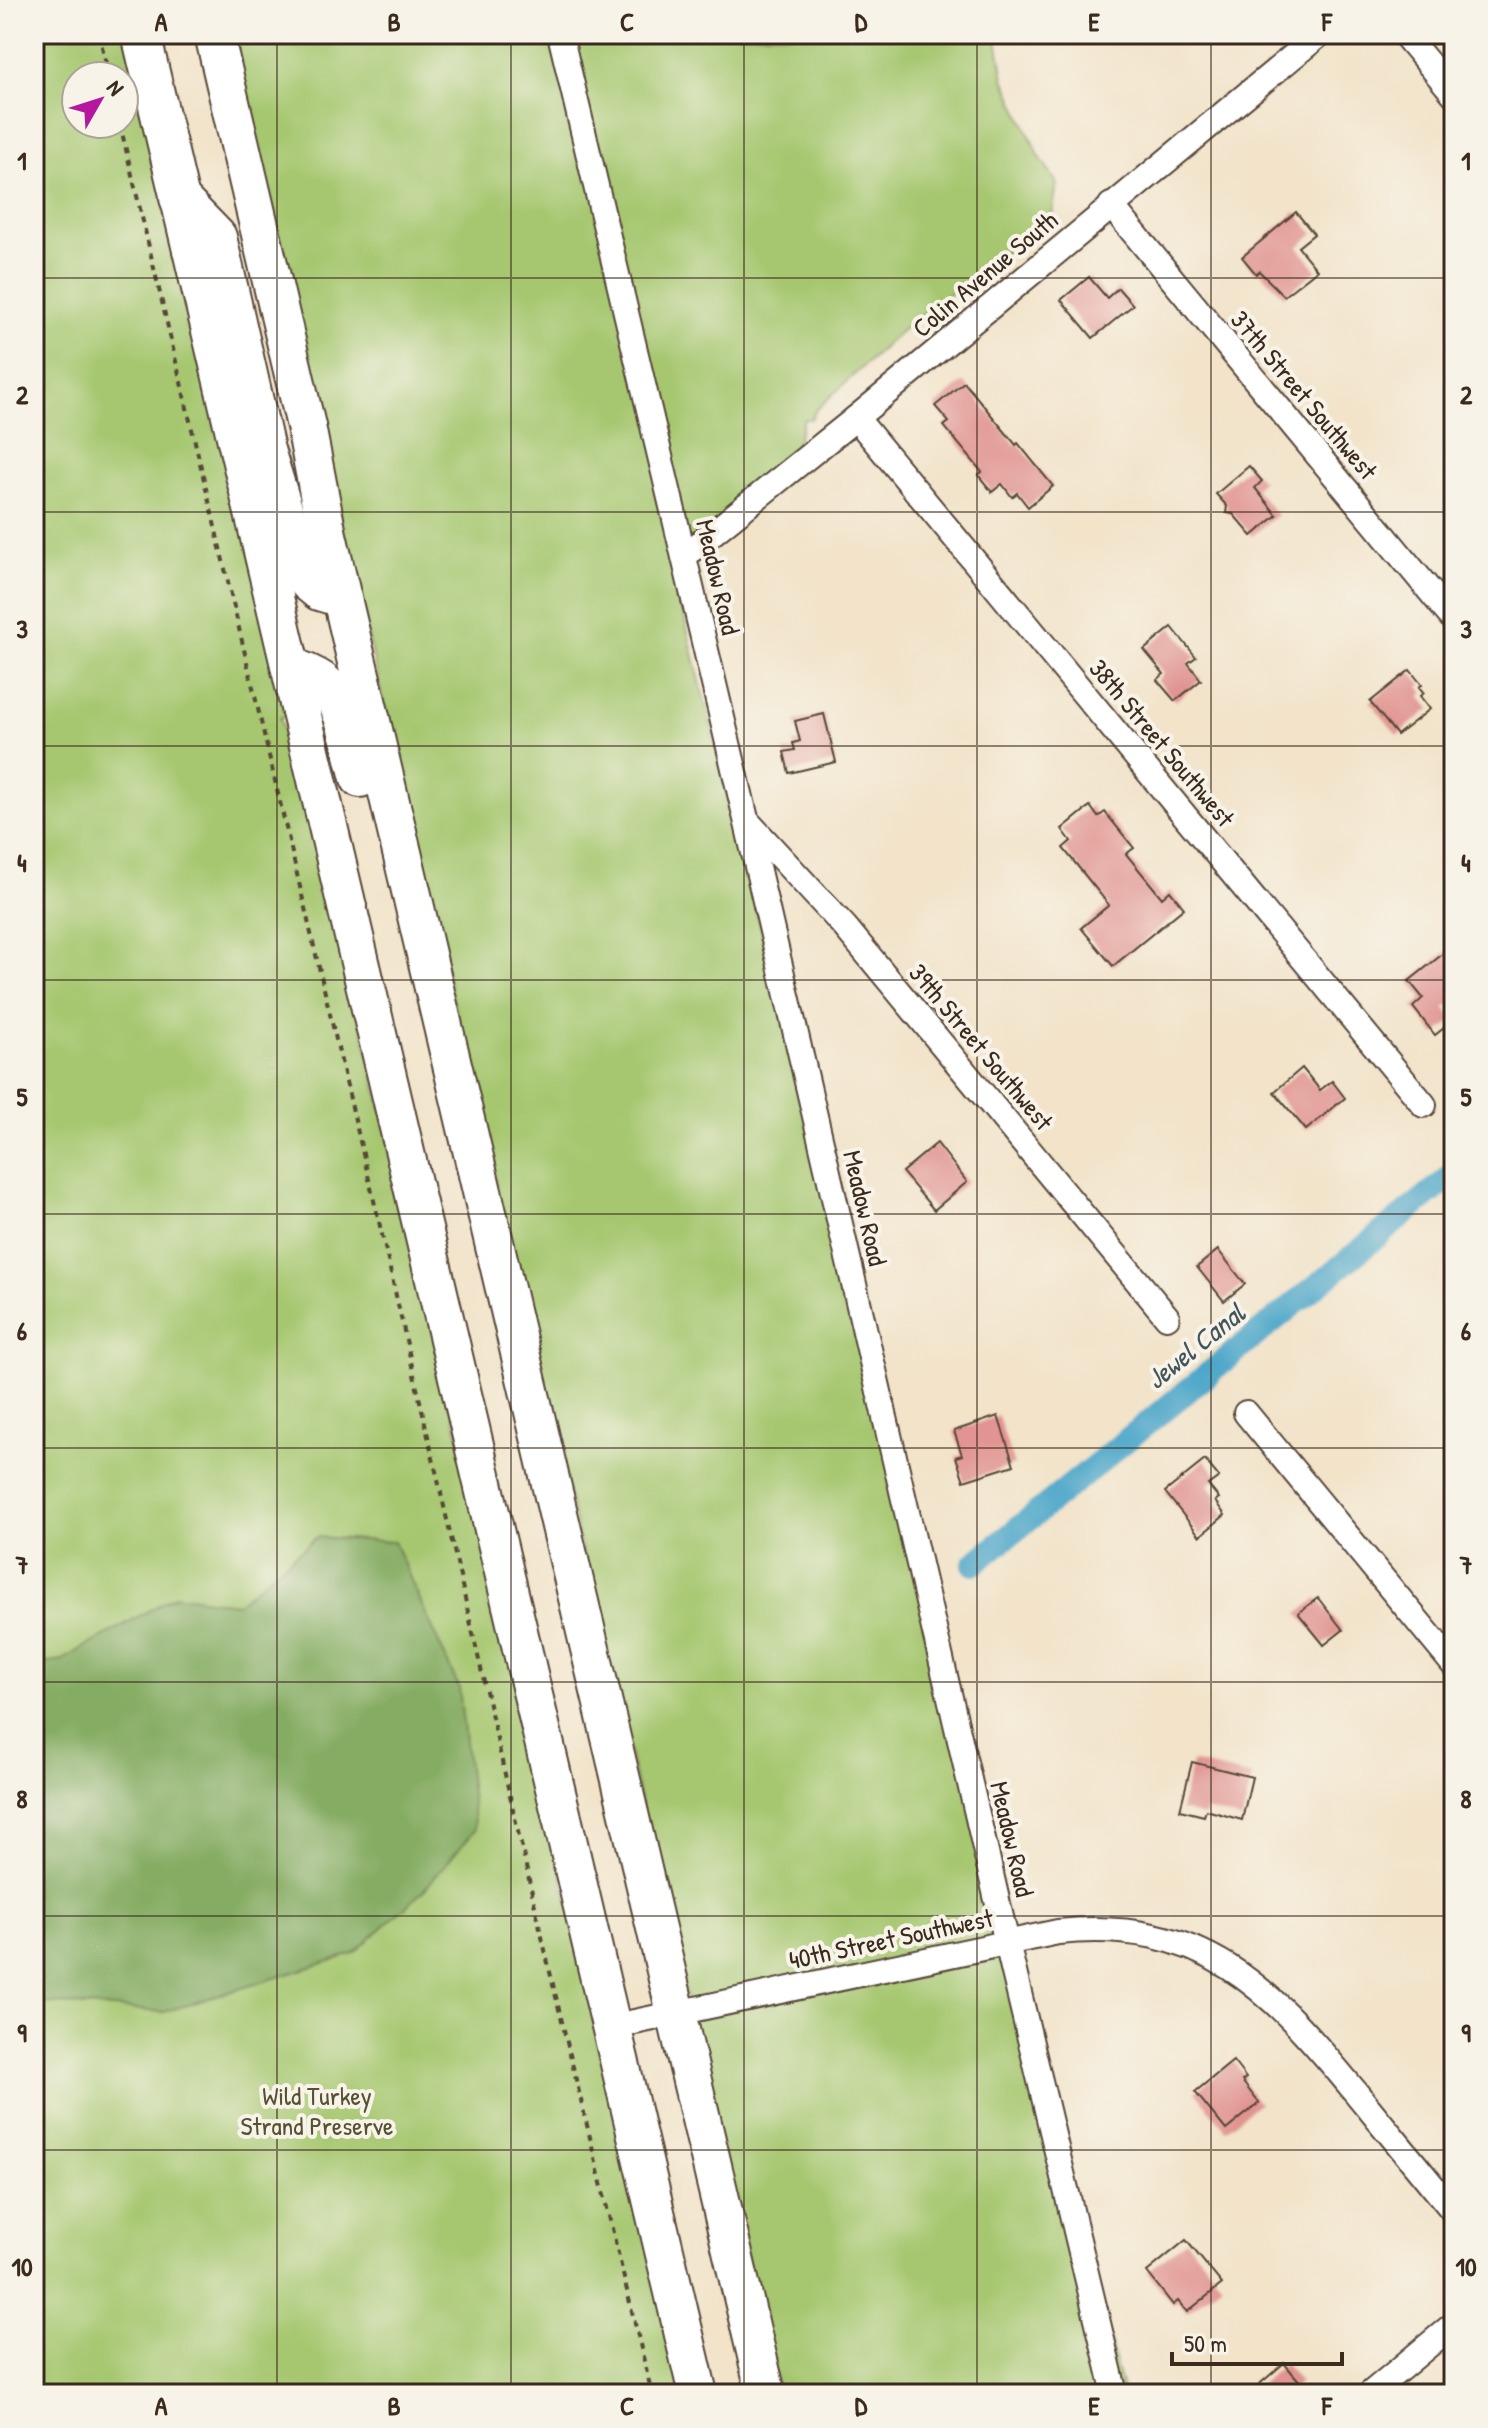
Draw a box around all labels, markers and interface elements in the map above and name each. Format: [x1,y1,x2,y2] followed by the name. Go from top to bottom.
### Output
[155,4,168,39] text: A
[387,4,401,39] text: B
[620,4,634,39] text: C
[855,4,868,39] text: D
[1088,4,1100,39] text: E
[1321,4,1333,39] text: F
[60,60,140,140] north arrow
[100,73,131,102] text: N
[17,143,27,178] text: 1
[1461,143,1471,178] text: 1
[905,202,1065,345] street label: Colin Avenue South
[1223,303,1386,488] street label: 37th Street Southwest
[16,377,29,412] text: 2
[1460,377,1473,412] text: 2
[688,516,749,638] street label: Meadow Road
[16,611,28,646] text: 3
[1460,611,1472,646] text: 3
[1082,651,1244,835] street label: 38th Street Southwest
[17,845,27,880] text: 4
[1461,845,1471,880] text: 4
[901,956,1062,1138] street label: 39th Street Southwest
[17,1079,28,1114] text: 5
[1461,1079,1472,1114] text: 5
[835,1147,896,1269] street label: Meadow Road
[1138,1293,1254,1398] water label: Jewel Canal
[17,1313,28,1348] text: 6
[1461,1313,1472,1348] text: 6
[15,1547,29,1582] text: 7
[1459,1547,1473,1582] text: 7
[982,1778,1043,1900] street label: Meadow Road
[16,1781,28,1816] text: 8
[1460,1781,1472,1816] text: 8
[786,1900,997,1977] street label: 40th Street Southwest
[17,2015,27,2050] text: 9
[1461,2015,1471,2050] text: 9
[241,2078,393,2143] park label: Wild Turkey Strand Preserve
[11,2249,33,2284] text: 10
[1455,2249,1477,2284] text: 10
[1172,2316,1342,2366] scale bar
[1184,2327,1227,2359] text: 50 m
[155,2388,168,2423] text: A
[387,2388,401,2423] text: B
[620,2388,634,2423] text: C
[855,2388,868,2423] text: D
[1088,2388,1100,2423] text: E
[1321,2388,1333,2423] text: F

